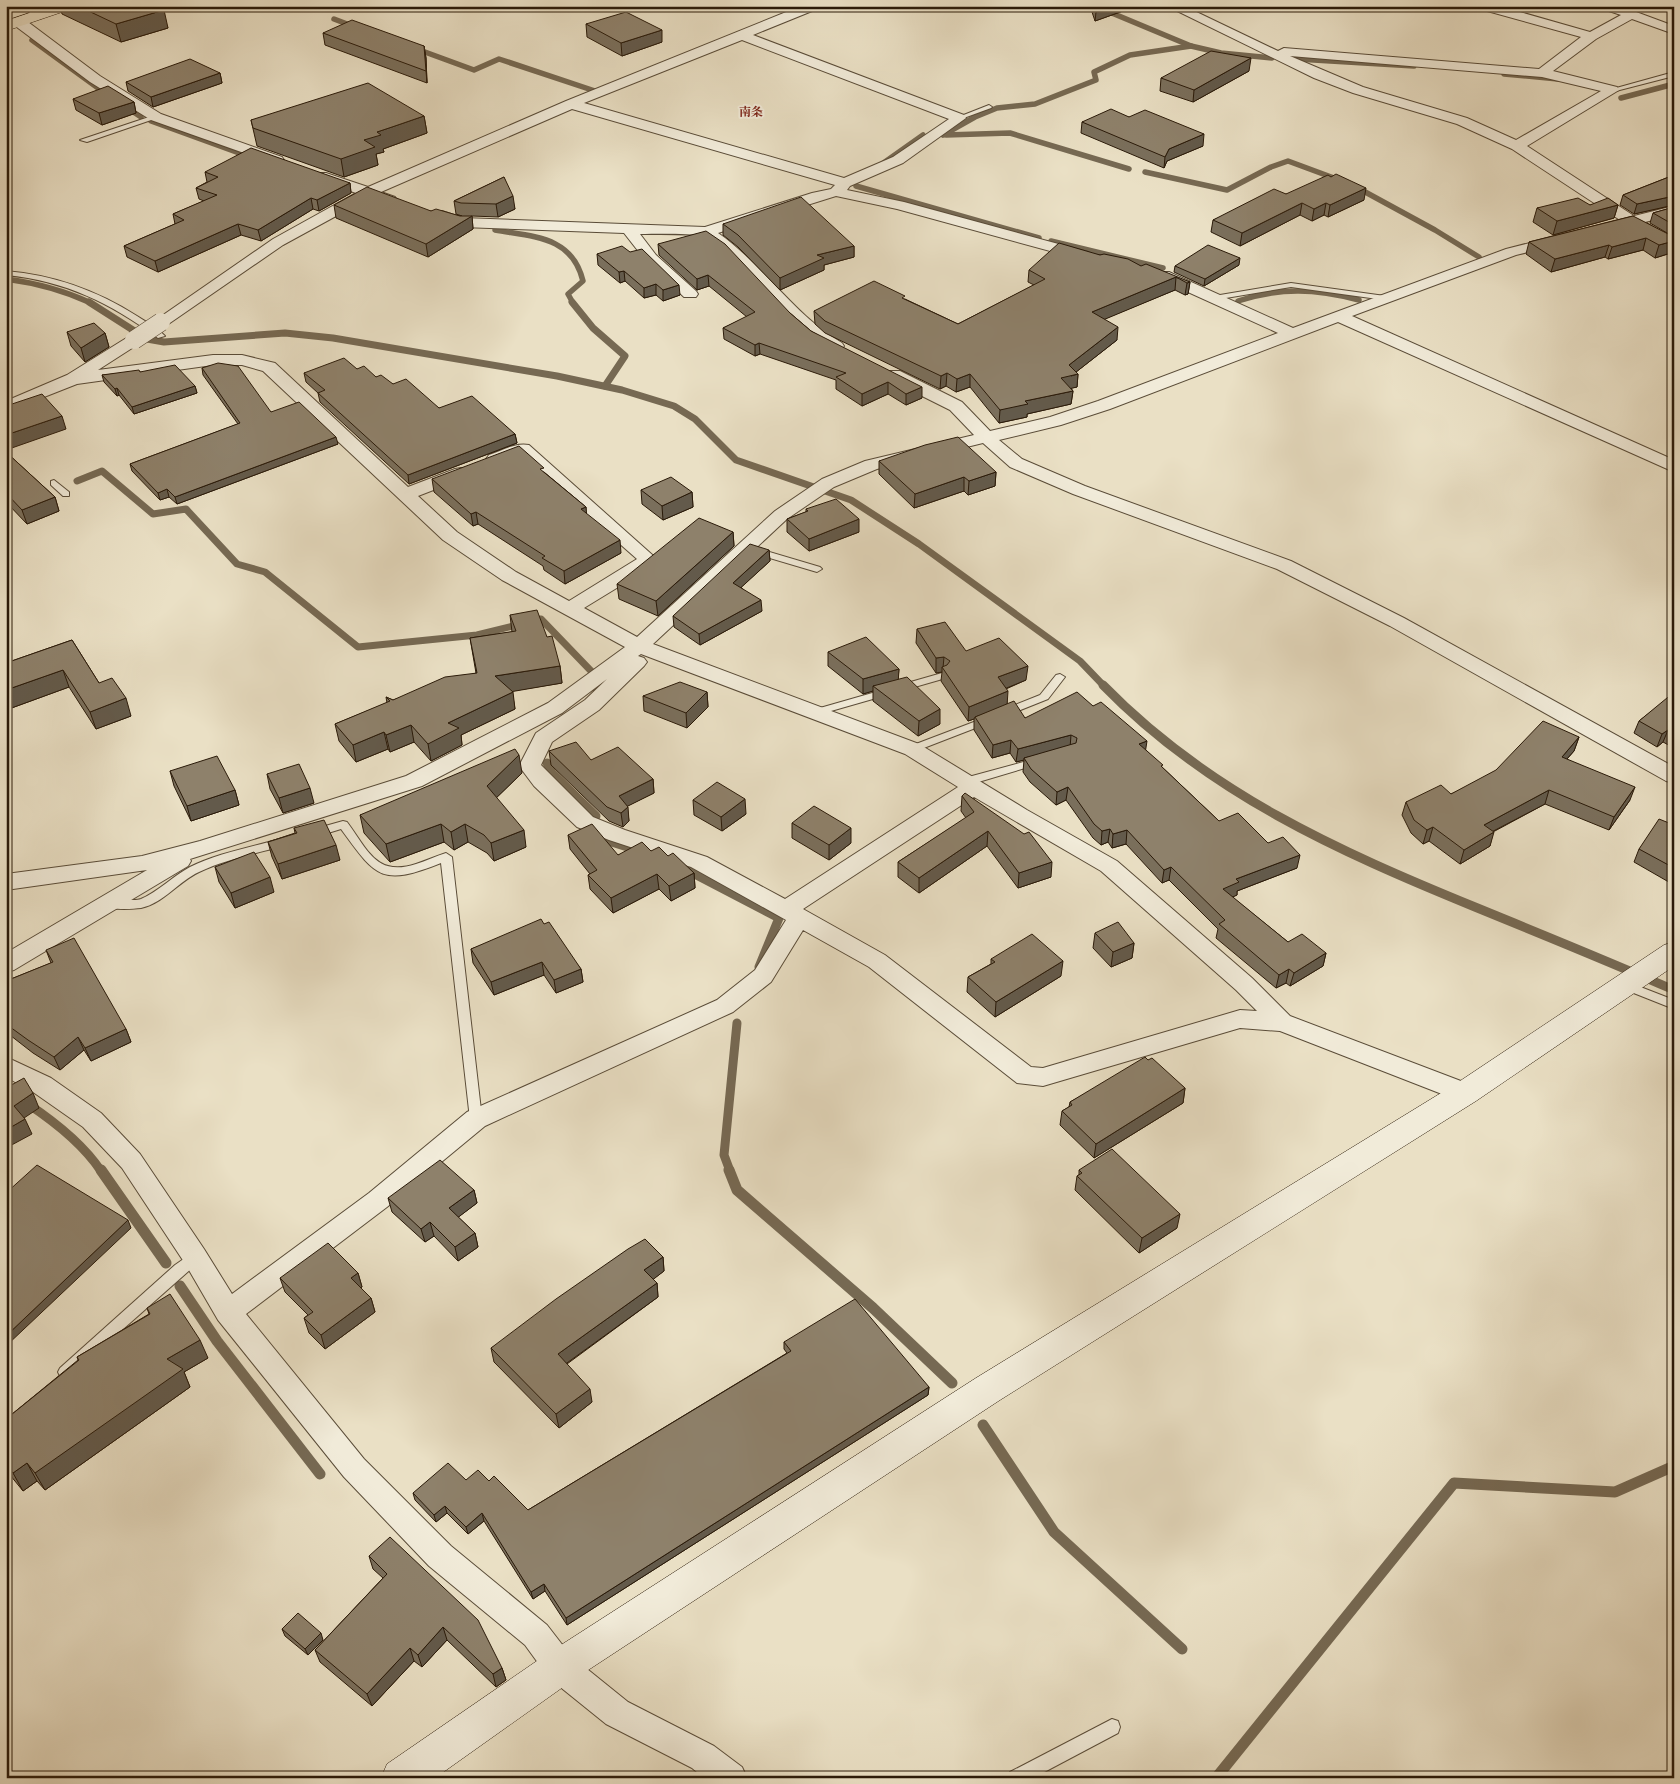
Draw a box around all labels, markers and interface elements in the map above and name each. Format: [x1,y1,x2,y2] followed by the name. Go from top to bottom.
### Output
[739,105,763,119] district label: 南条

